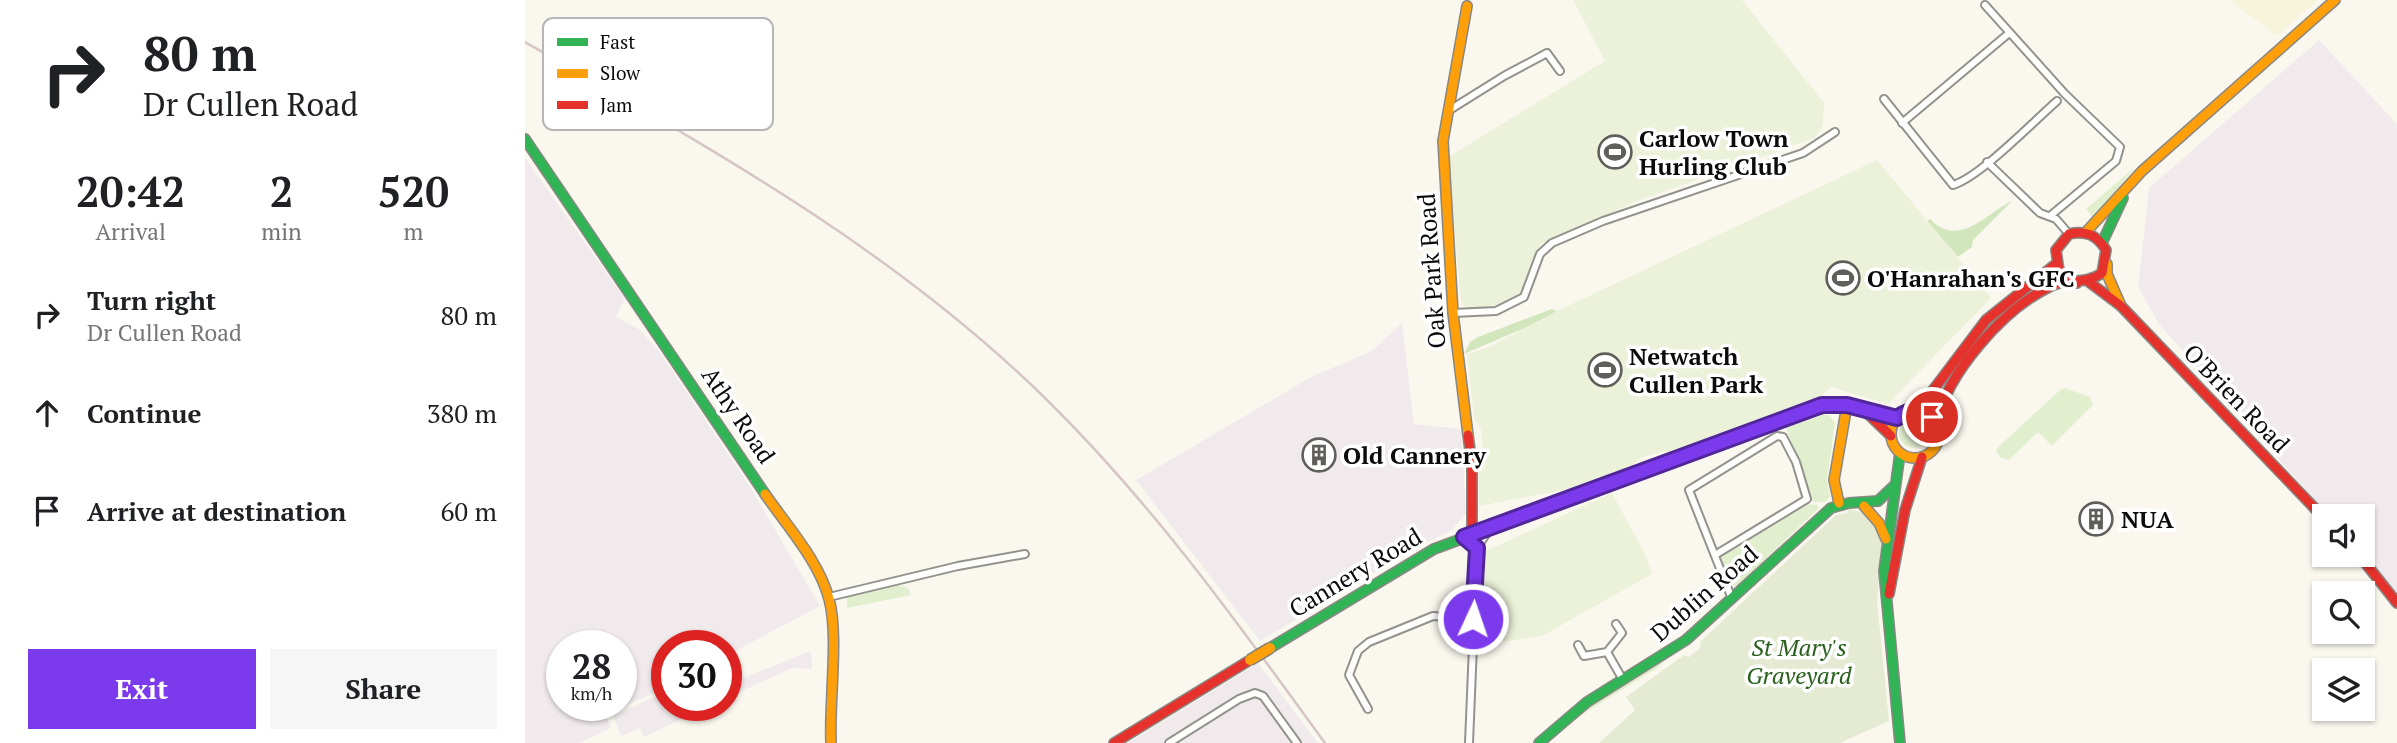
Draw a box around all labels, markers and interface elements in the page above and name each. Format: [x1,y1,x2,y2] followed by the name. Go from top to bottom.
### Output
[543,18,773,130] legend
[143,20,257,85] text: 80 m
[28,28,119,119] icon: right
[600,29,635,54] text: Fast
[600,60,641,85] text: Slow
[143,83,358,125] text: Dr Cullen Road
[600,92,633,117] text: Jam
[1639,122,1789,182] place label: Carlow Town Hurling Club
[1596,133,1634,171] sports icon: Carlow Town Hurling Club
[76,163,185,219] text: 20:42
[270,163,293,219] text: 2
[378,163,449,219] text: 520
[1410,192,1452,350] street label: Oak Park Road
[95,216,166,247] text: Arrival
[261,216,302,247] text: min
[403,216,423,247] text: m
[1824,259,1862,297] sports icon: O'Hanrahan's GFC
[1867,262,2075,294] place label: O'Hanrahan's GFC
[87,283,216,317] text: Turn right
[28,296,66,334] icon: right
[441,298,497,332] text: 80 m
[87,317,242,348] text: Dr Cullen Road
[2177,337,2297,459] street label: O'Brien Road
[1629,340,1763,400] place label: Netwatch Cullen Park
[1586,351,1624,389] sports icon: Netwatch Cullen Park
[695,361,783,469] street label: Athy Road
[1902,387,1962,447] pin
[28,394,66,432] icon: ahead
[87,396,201,430] text: Continue
[427,396,497,430] text: 380 m
[1913,398,1951,436] icon: arrive
[1300,436,1338,474] building icon: Old Cannery
[1343,439,1487,471] place label: Old Cannery
[28,492,66,530] icon: arrive
[87,494,346,528] text: Arrive at destination
[441,494,497,528] text: 60 m
[2077,500,2115,538] building icon: NUA
[2121,503,2174,535] place label: NUA
[2312,504,2375,721] map controls
[2312,504,2375,567] button: sound
[1283,520,1427,624] street label: Cannery Road
[1644,538,1764,648] street label: Dublin Road
[2312,581,2375,644] button: search
[1436,582,1510,656] position arrow
[651,630,742,721] speed limit sign: 30
[1746,631,1853,691] park label: St Mary's Graveyard
[572,643,611,689] text: 28
[28,649,256,729] button: Exit
[270,649,497,729] button: Share
[2312,658,2375,721] button: layers
[571,681,612,705] text: km/h

